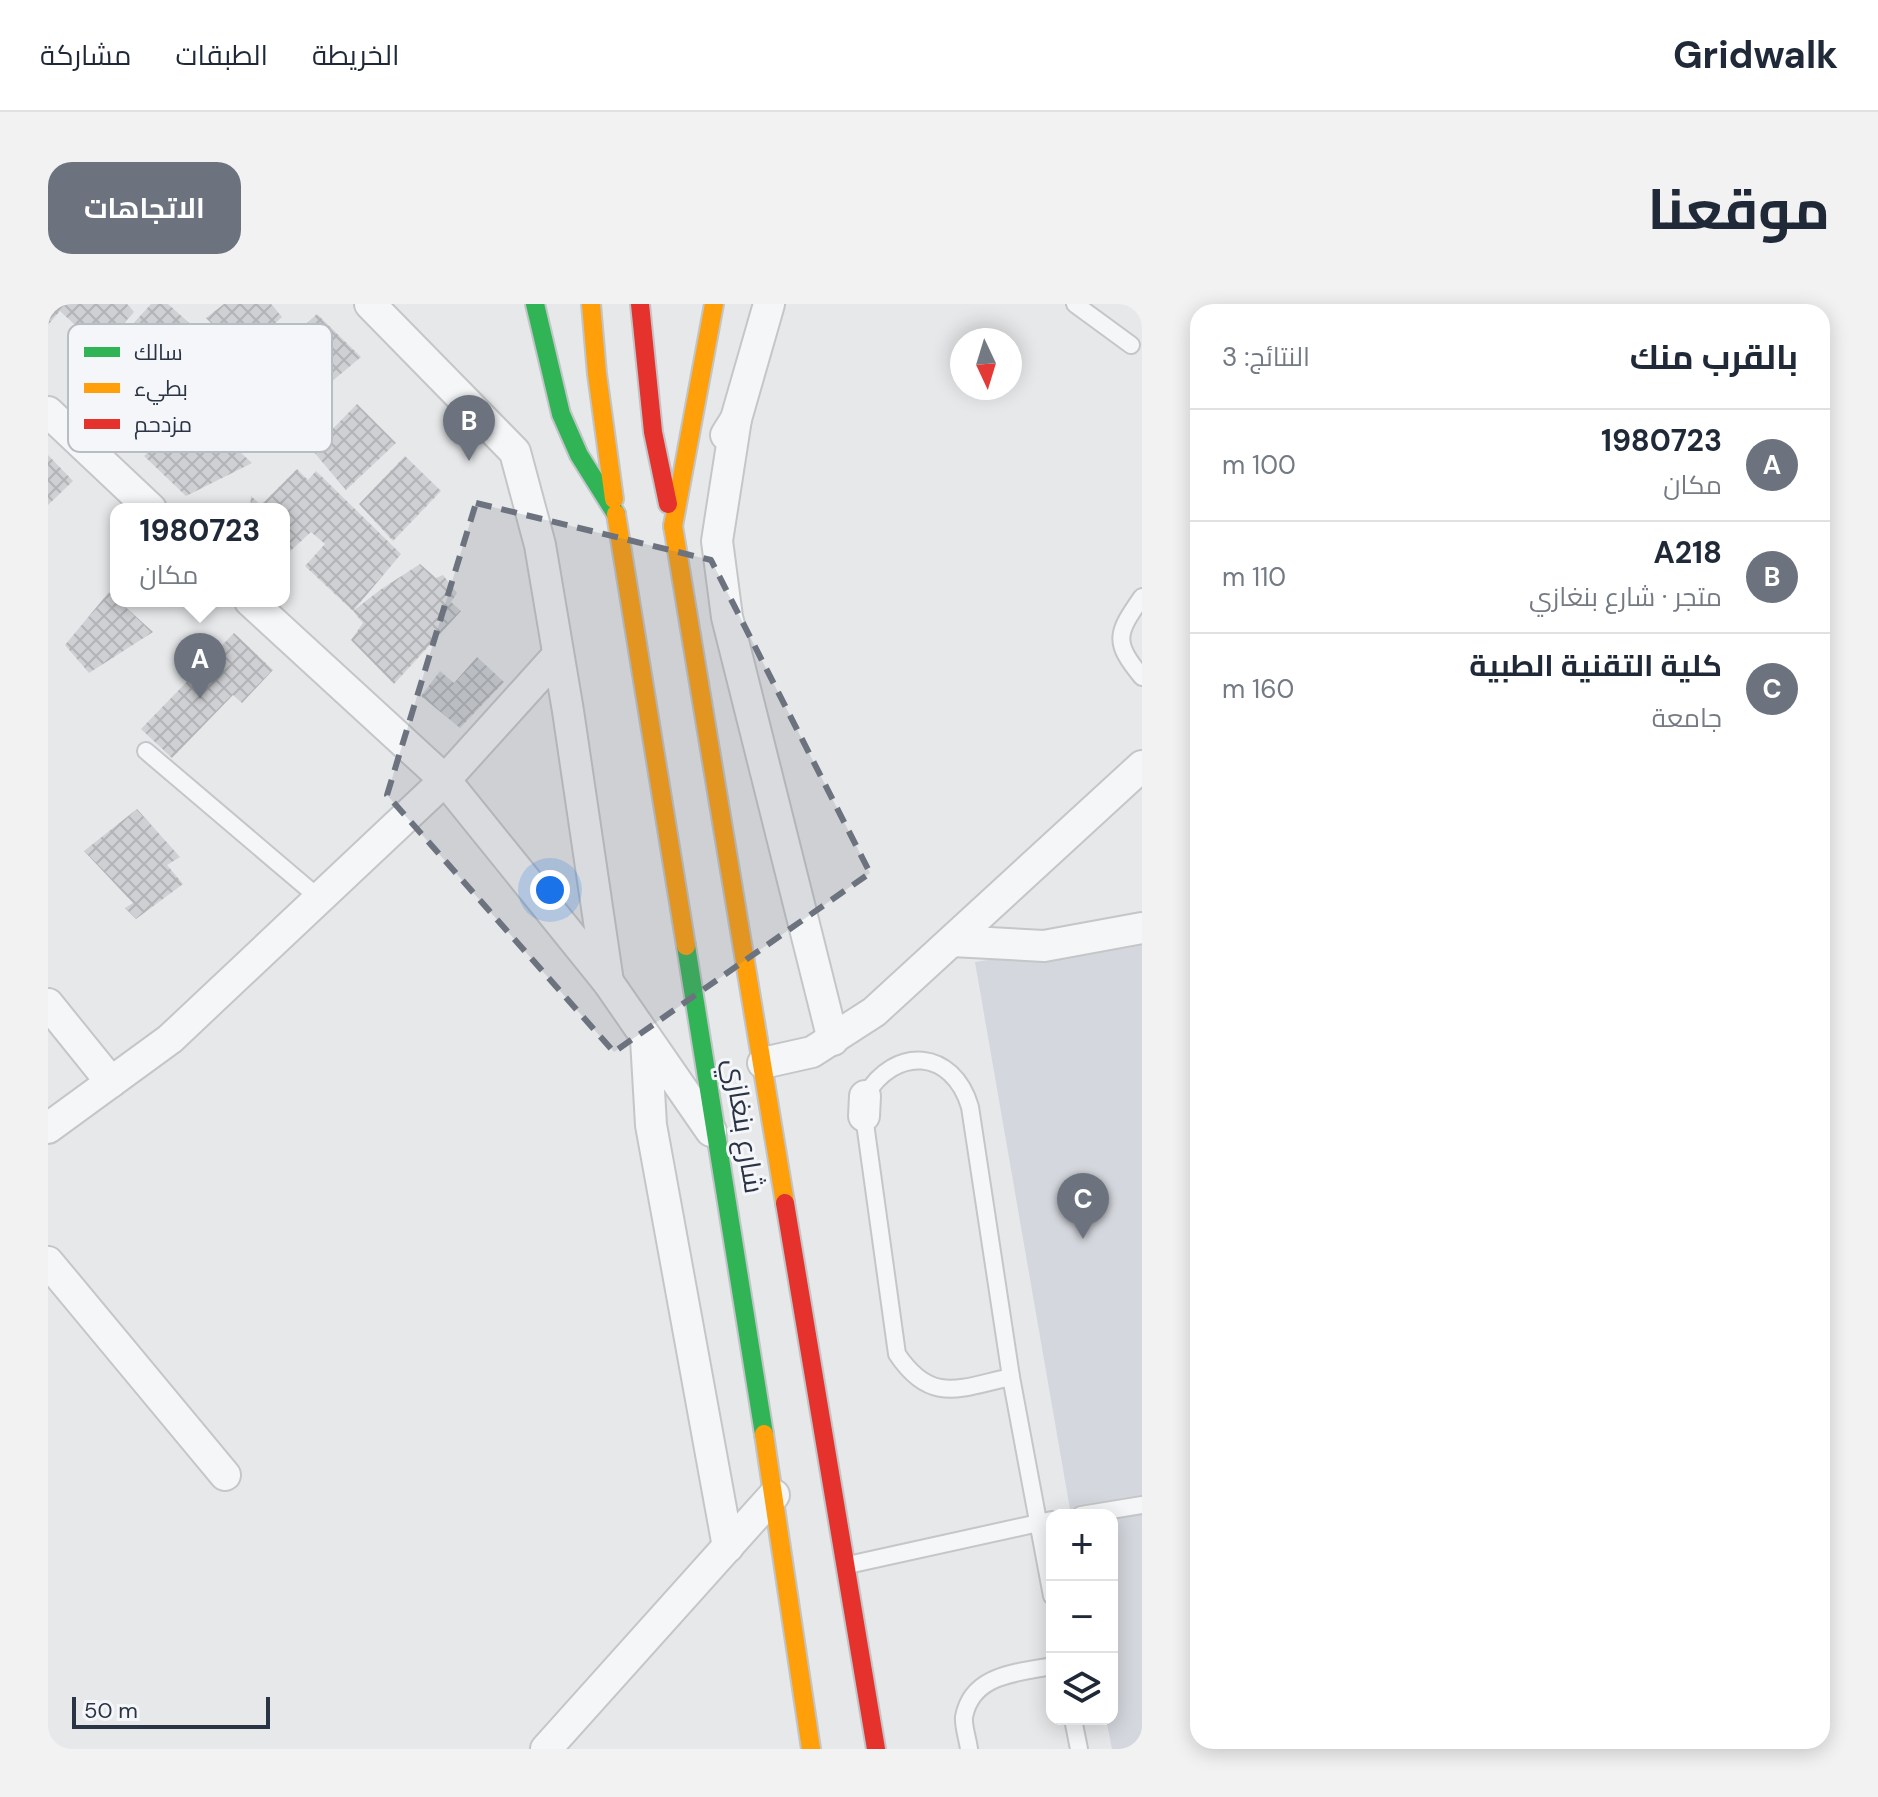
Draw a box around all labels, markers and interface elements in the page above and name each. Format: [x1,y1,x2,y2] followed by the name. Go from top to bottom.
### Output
[1673,30,1838,80] text: Gridwalk
[40,37,131,74] text: مشاركة
[175,37,268,74] text: الطبقات
[312,37,399,74] text: الخريطة
[48,162,241,254] button: الاتجاهات
[1647,173,1830,246] text: موقعنا
[68,324,332,452] legend
[950,328,1022,400] north arrow
[1630,335,1798,380] text: بالقرب منك
[134,338,183,367] text: سالك
[1222,340,1310,374] text: النتائج: 3
[134,374,188,405] text: بطيء
[443,395,495,461] pin: B
[134,410,192,440] text: مزدحم
[1601,421,1722,460] text: 1980723
[1222,448,1296,482] text: 100 m
[1763,448,1781,482] text: A
[1663,468,1722,502] text: مكان
[110,503,290,607] popup
[140,511,260,550] text: 1980723
[1654,533,1722,572] text: A218
[140,558,198,592] text: مكان
[1222,560,1286,594] text: 110 m
[1764,560,1780,594] text: B
[1529,580,1722,614] text: متجر · شارع بنغازي
[174,633,226,699] pin: A
[1469,646,1722,685] text: كلية التقنية الطبية
[1222,672,1294,706] text: 160 m
[1762,672,1782,706] text: C
[1652,701,1722,735] text: جامعة
[530,870,570,910] your location
[712,1056,773,1196] street label: شارع بنغازي
[1057,1173,1109,1239] pin: C
[1046,1509,1118,1725] map controls
[1046,1509,1118,1581] button: +
[1046,1581,1118,1653] button: −
[1046,1653,1118,1725] button: layers
[72,1693,270,1729] scale bar
[84,1696,138,1725] text: 50 m

